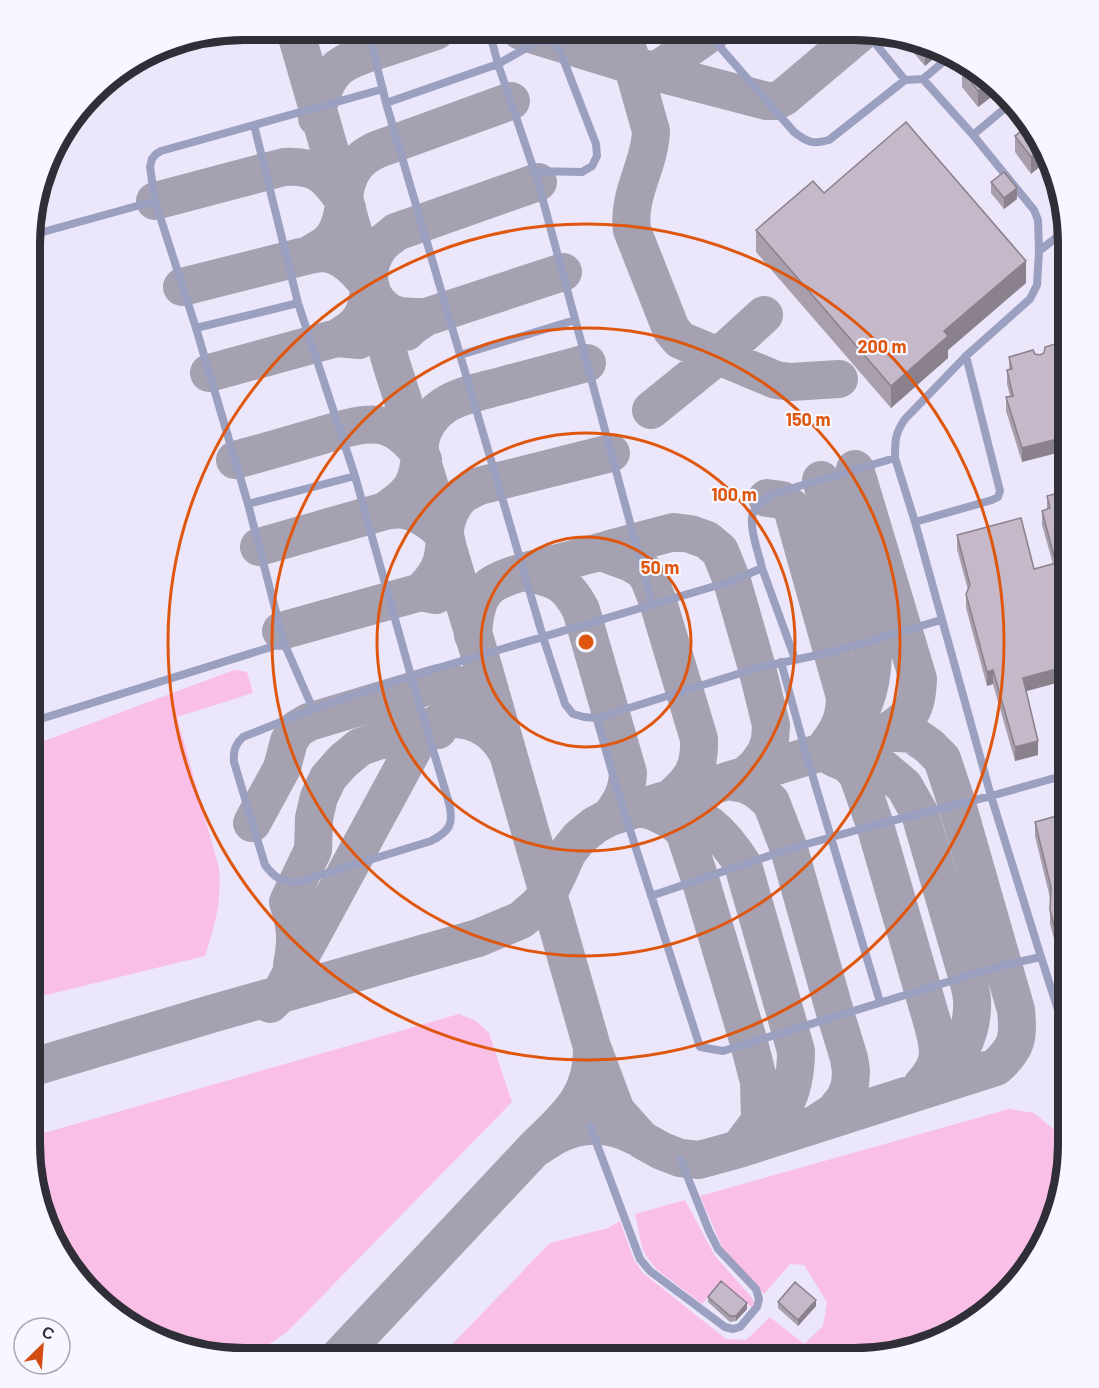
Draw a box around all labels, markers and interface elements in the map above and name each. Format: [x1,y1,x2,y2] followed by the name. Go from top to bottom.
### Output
[857,335,907,357] text: 200 m
[786,408,830,430] text: 150 m
[711,483,757,505] text: 100 m
[641,556,679,578] text: 50 m
[576,632,596,652] centre of rings
[12,1316,72,1376] north arrow
[39,1321,58,1343] text: С

